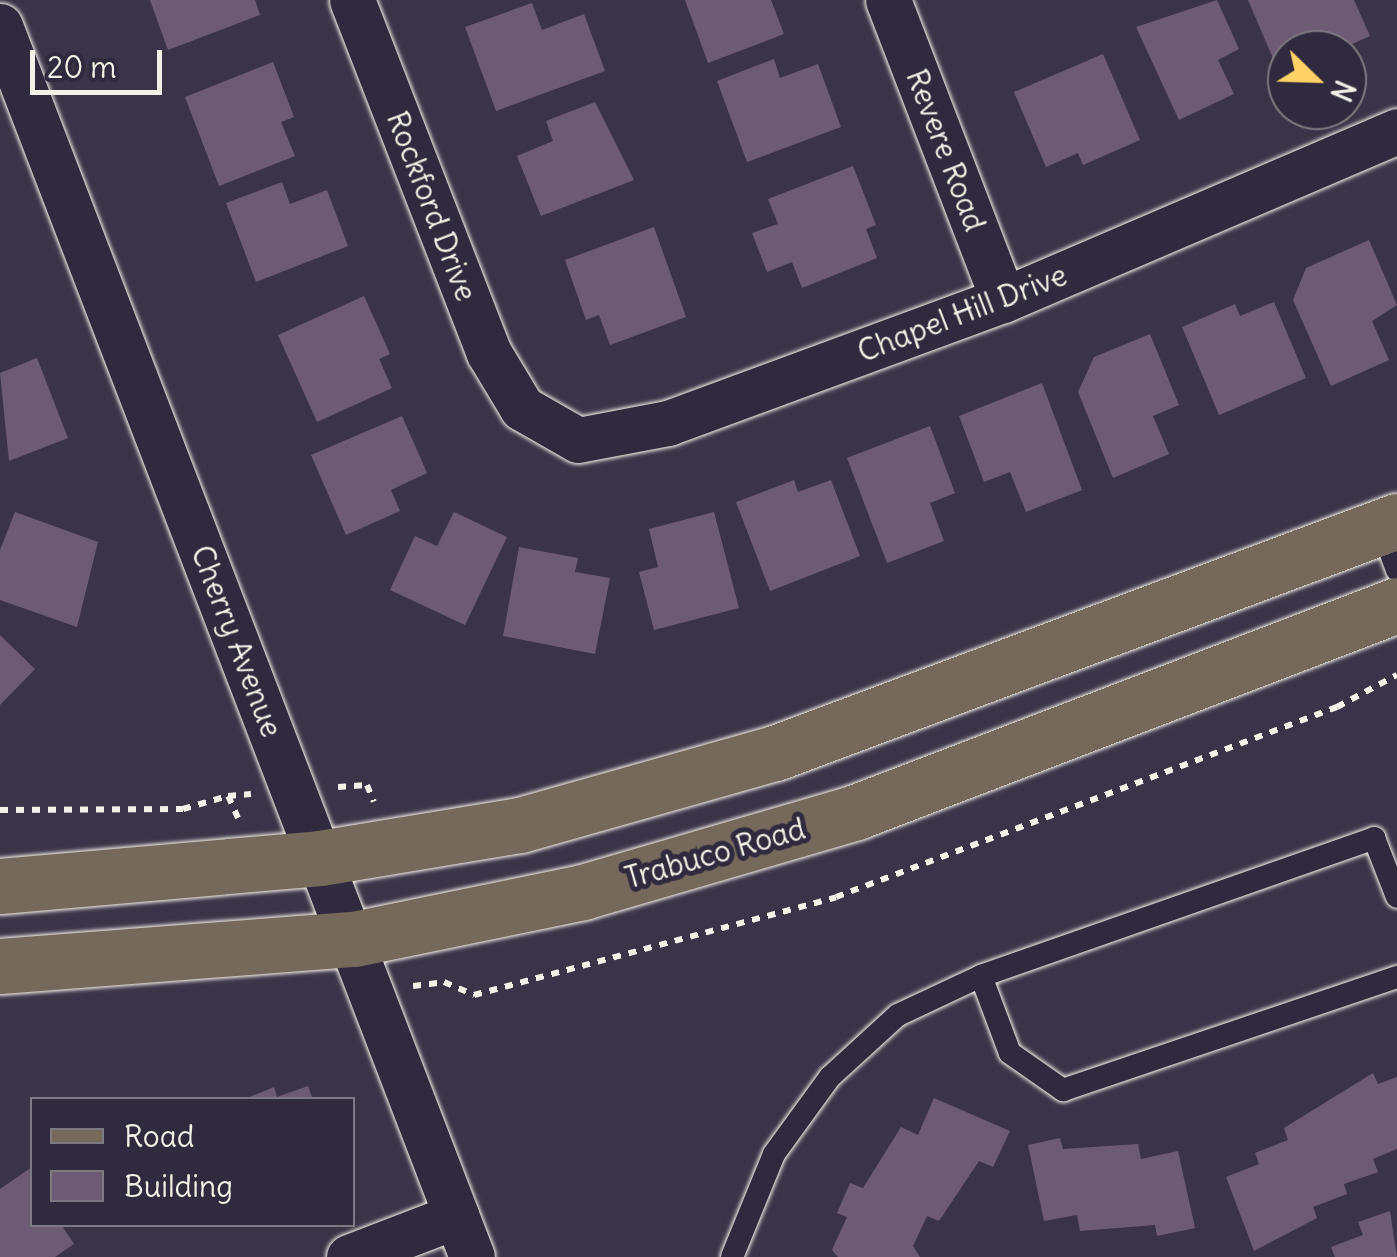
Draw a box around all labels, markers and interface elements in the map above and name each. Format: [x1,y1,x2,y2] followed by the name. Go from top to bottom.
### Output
[35,30,168,92] scale bar
[1267,30,1367,130] north arrow
[47,48,117,86] text: 20 m
[899,64,993,236] street label: Revere Road
[1322,75,1363,107] text: N
[379,106,485,306] street label: Rockford Drive
[852,257,1072,369] street label: Chapel Hill Drive
[184,540,290,742] street label: Cherry Avenue
[621,810,809,896] street label: Trabuco Road
[30,1097,355,1227] legend
[124,1117,194,1155] text: Road
[124,1167,233,1205] text: Building

